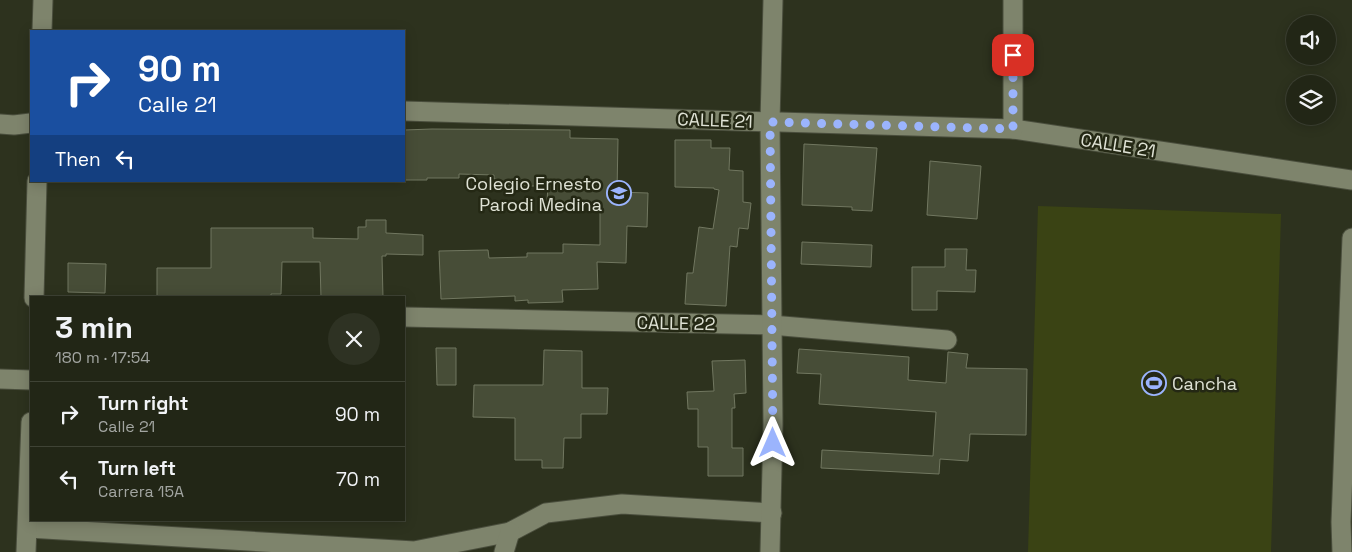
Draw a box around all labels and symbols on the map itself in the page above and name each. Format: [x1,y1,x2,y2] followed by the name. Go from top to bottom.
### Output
[992,34,1034,76] pin
[677,107,753,133] street label: CALLE 21
[1079,128,1157,162] street label: CALLE 21
[466,172,602,216] place label: Colegio Ernesto Parodi Medina
[606,180,632,206] school or university icon: Colegio Ernesto Parodi Medina
[636,311,716,335] street label: CALLE 22
[1141,370,1167,396] sports icon: Cancha
[1172,372,1237,395] place label: Cancha
[746,416,798,468] position arrow

